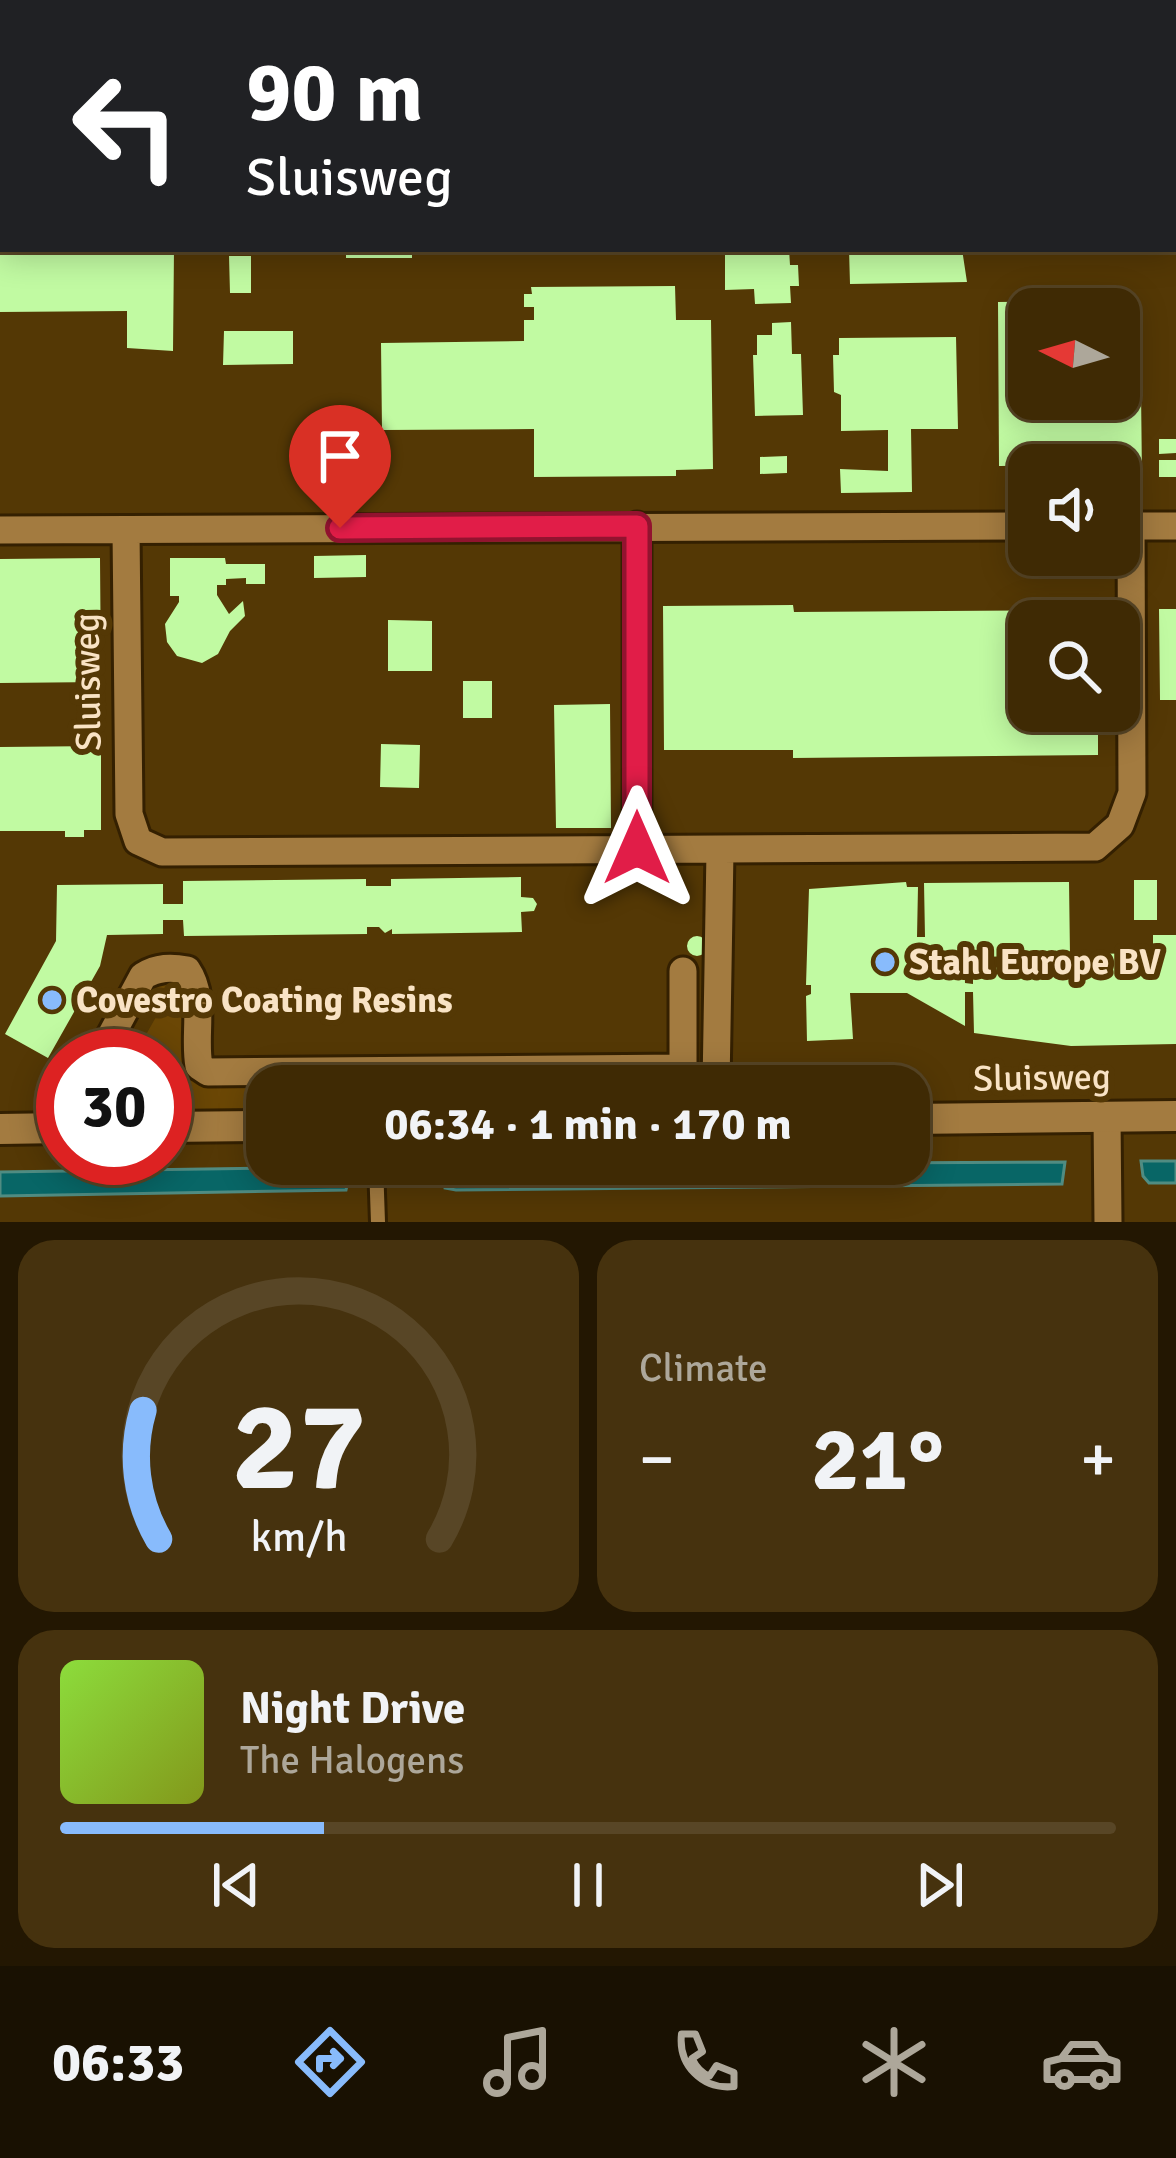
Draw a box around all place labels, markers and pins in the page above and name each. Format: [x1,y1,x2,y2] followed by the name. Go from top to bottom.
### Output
[289,405,391,528] pin
[909,940,1161,985] place label: Stahl Europe BV
[872,949,898,975] marker: Stahl Europe BV
[76,978,453,1023] place label: Covestro Coating Resins
[39,987,65,1013] marker: Covestro Coating Resins

